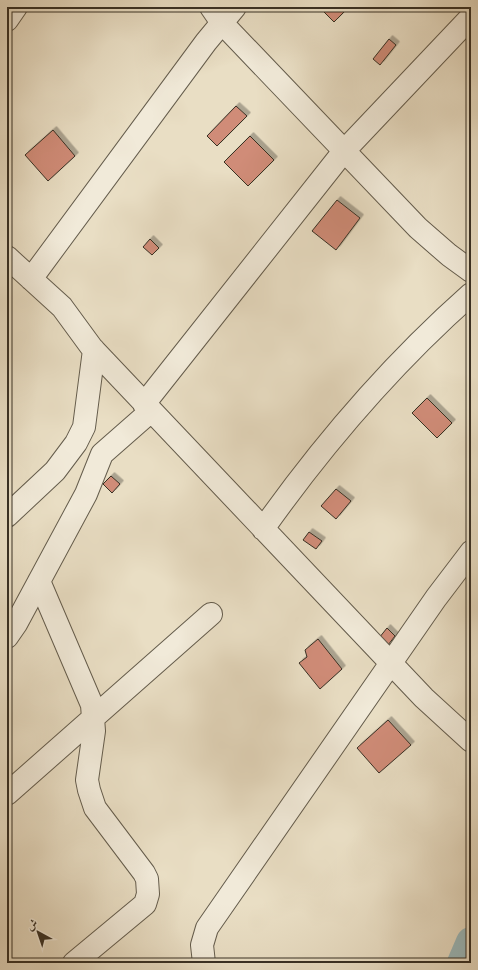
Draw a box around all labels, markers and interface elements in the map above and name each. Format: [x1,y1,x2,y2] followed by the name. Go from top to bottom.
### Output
[18,912,58,952] north arrow
[24,916,40,933] text: ش

